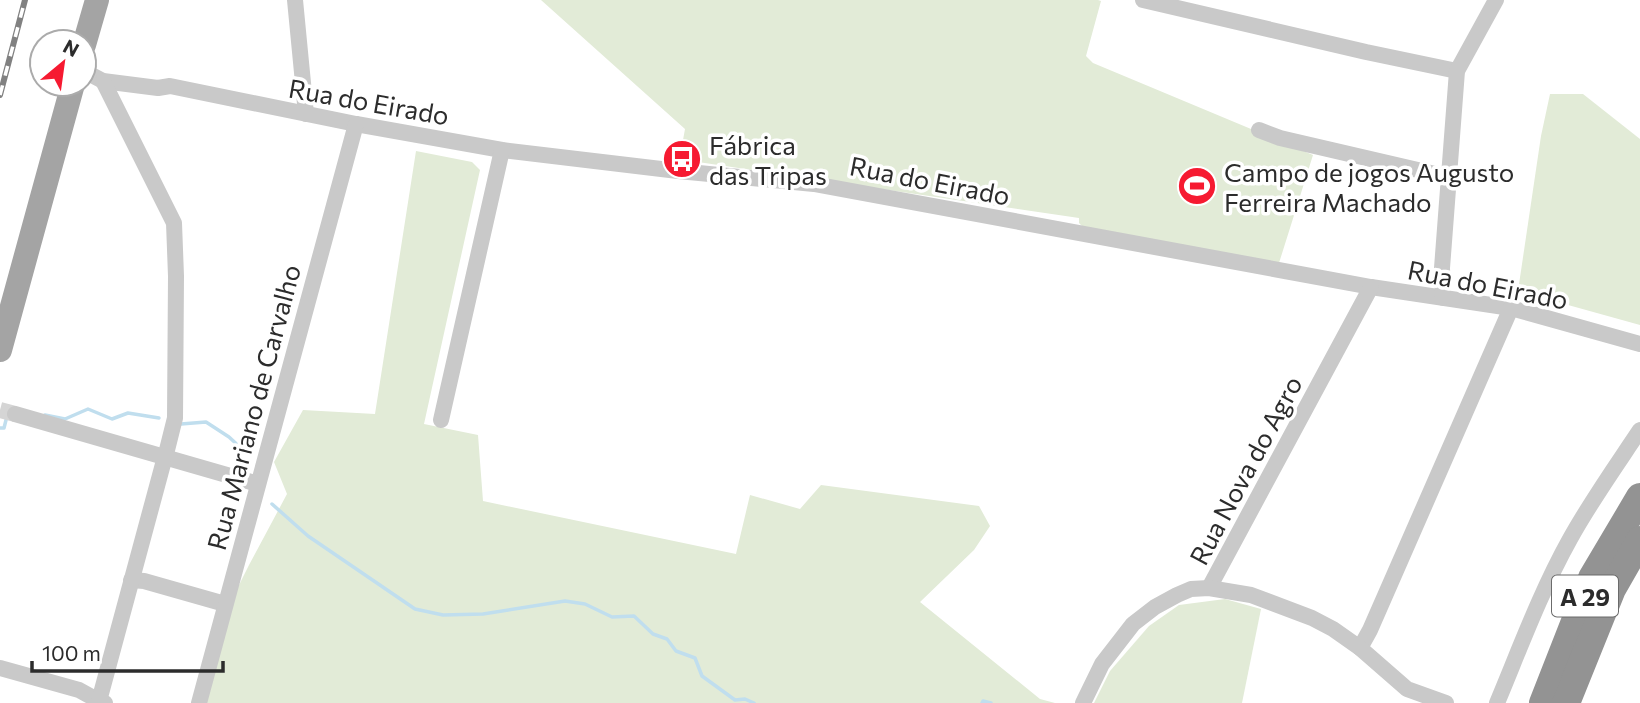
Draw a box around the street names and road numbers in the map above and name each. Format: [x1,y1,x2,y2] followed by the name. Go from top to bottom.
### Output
[286,72,452,130] street label: Rua do Eirado
[847,149,1013,211] street label: Rua do Eirado
[1405,253,1571,315] street label: Rua do Eirado
[200,261,306,553] street label: Rua Mariano de Carvalho
[1182,370,1308,570] street label: Rua Nova do Agro
[1552,576,1618,616] road number: A 29

